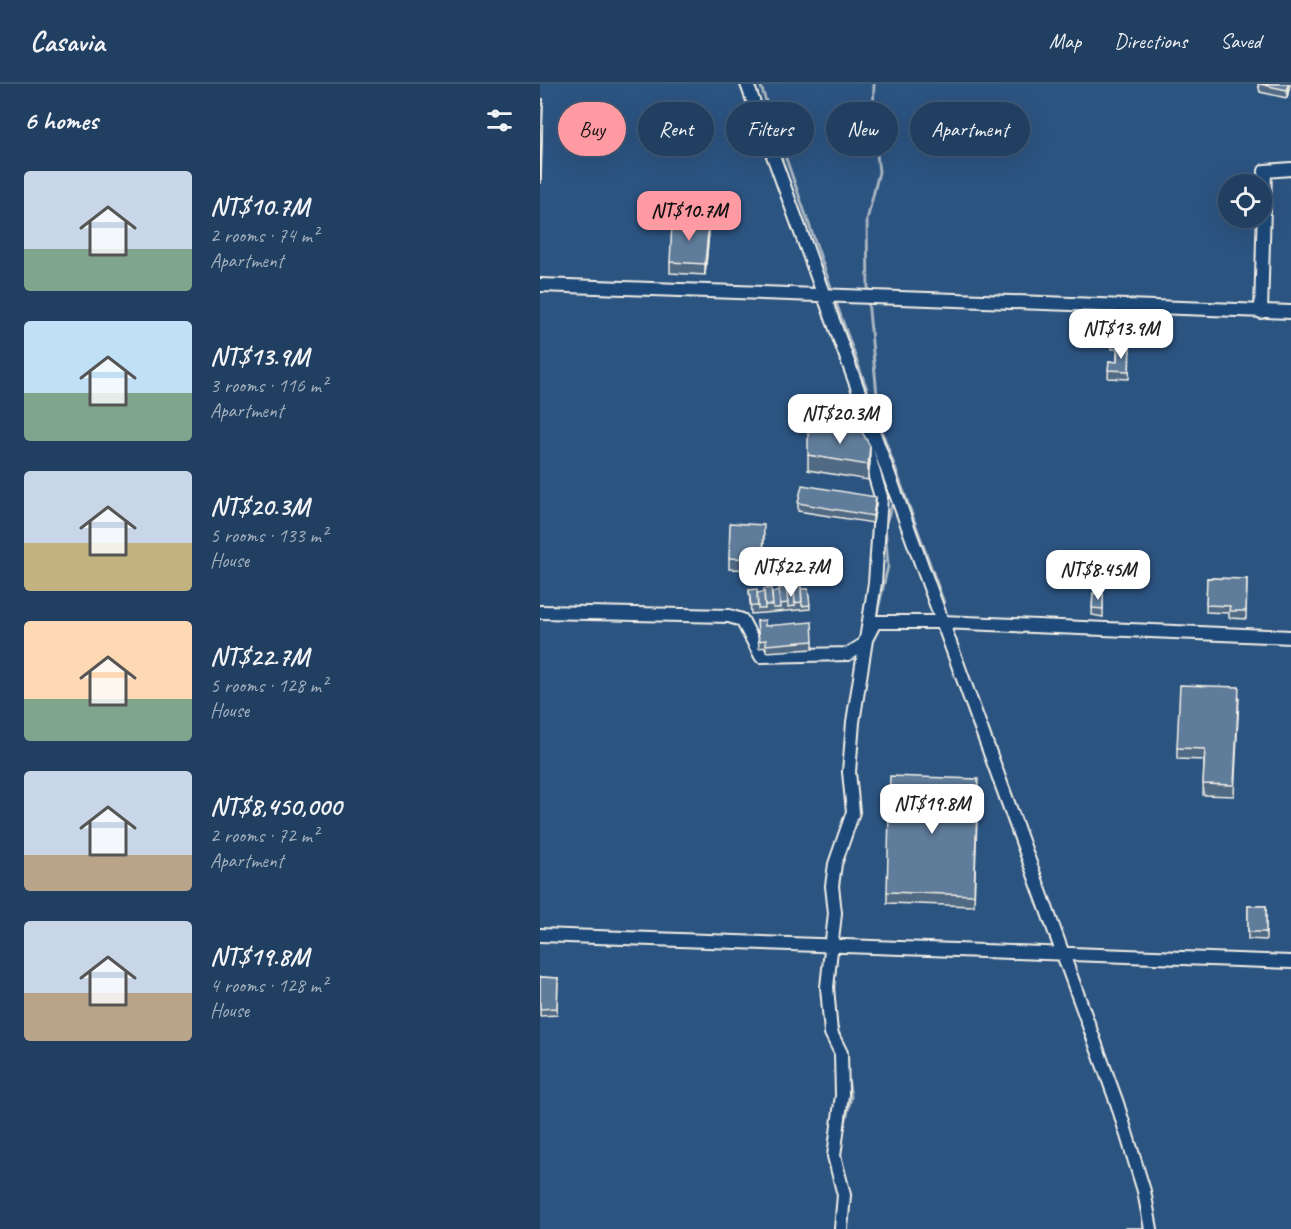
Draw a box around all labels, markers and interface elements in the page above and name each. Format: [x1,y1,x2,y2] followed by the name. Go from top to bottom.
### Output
[30,24,104,59] text: Casavia
[1049,28,1081,54] text: Map
[1114,28,1187,54] text: Directions
[1220,28,1261,54] text: Saved
[558,102,626,156] chip: Buy
[638,102,714,156] chip: Rent
[726,102,814,156] chip: Filters
[826,102,898,156] chip: New
[910,102,1030,156] chip: Apartment
[24,104,98,137] text: 6 homes
[483,104,516,137] icon: filters
[1218,174,1272,228] map controls
[1218,174,1272,228] button: locate
[210,190,309,223] text: NT$10.7M
[627,191,751,242] pin: NT$10.7M
[72,195,144,267] icon: home
[651,198,727,223] text: NT$10.7M
[210,223,318,248] text: 2 rooms · 74 m²
[210,248,283,273] text: Apartment
[1059,309,1183,360] pin: NT$13.9M
[1083,316,1159,341] text: NT$13.9M
[210,340,309,373] text: NT$13.9M
[72,345,144,417] icon: home
[210,373,327,398] text: 3 rooms · 116 m²
[778,394,902,445] pin: NT$20.3M
[210,398,283,423] text: Apartment
[802,401,878,426] text: NT$20.3M
[210,490,309,523] text: NT$20.3M
[72,495,144,567] icon: home
[210,523,327,548] text: 5 rooms · 133 m²
[729,547,853,598] pin: NT$22.7M
[210,548,249,573] text: House
[1036,550,1160,601] pin: NT$8.45M
[753,554,829,579] text: NT$22.7M
[1060,557,1136,582] text: NT$8.45M
[210,640,309,673] text: NT$22.7M
[72,645,144,717] icon: home
[210,673,327,698] text: 5 rooms · 128 m²
[210,698,249,723] text: House
[870,784,994,835] pin: NT$19.8M
[210,790,341,823] text: NT$8,450,000
[894,791,970,816] text: NT$19.8M
[72,795,144,867] icon: home
[210,823,318,848] text: 2 rooms · 72 m²
[210,848,283,873] text: Apartment
[210,940,309,973] text: NT$19.8M
[72,945,144,1017] icon: home
[210,973,327,998] text: 4 rooms · 128 m²
[210,998,249,1023] text: House

